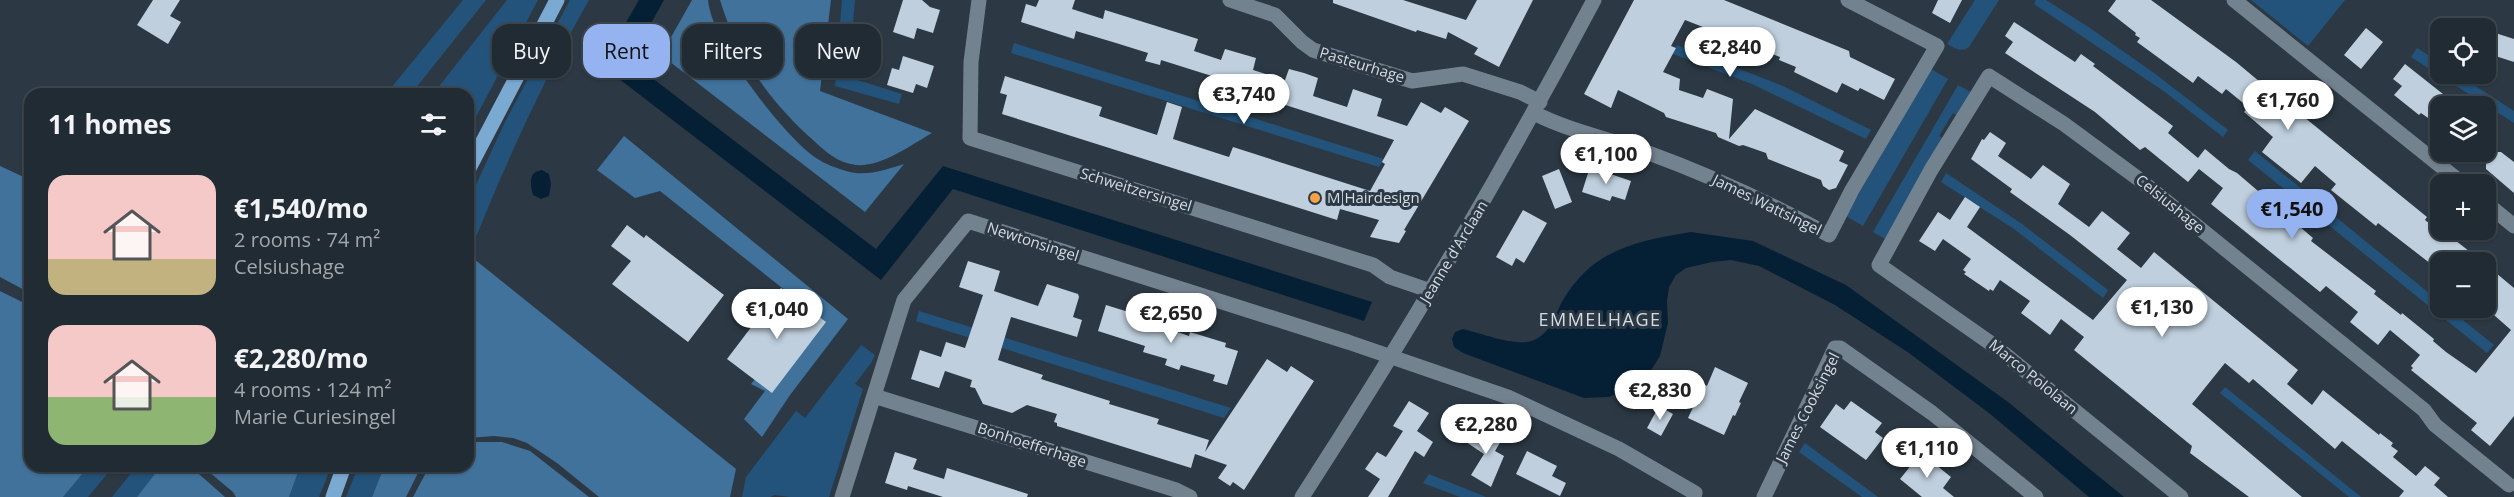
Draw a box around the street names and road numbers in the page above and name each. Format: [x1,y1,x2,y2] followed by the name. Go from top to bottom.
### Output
[1317,42,1407,86] street label: Pasteurhage
[1078,163,1195,216] street label: Schweitzersingel
[1708,168,1825,239] street label: James Wattsingel
[2132,169,2209,237] street label: Celsiushage
[1414,196,1492,308] street label: Jeanne d'Arclaan
[985,217,1082,265] street label: Newtonsingel
[1985,334,2082,418] street label: Marco Pololaan
[1770,349,1844,468] street label: James Cooksingel
[975,417,1089,471] street label: Bonhoefferhage

